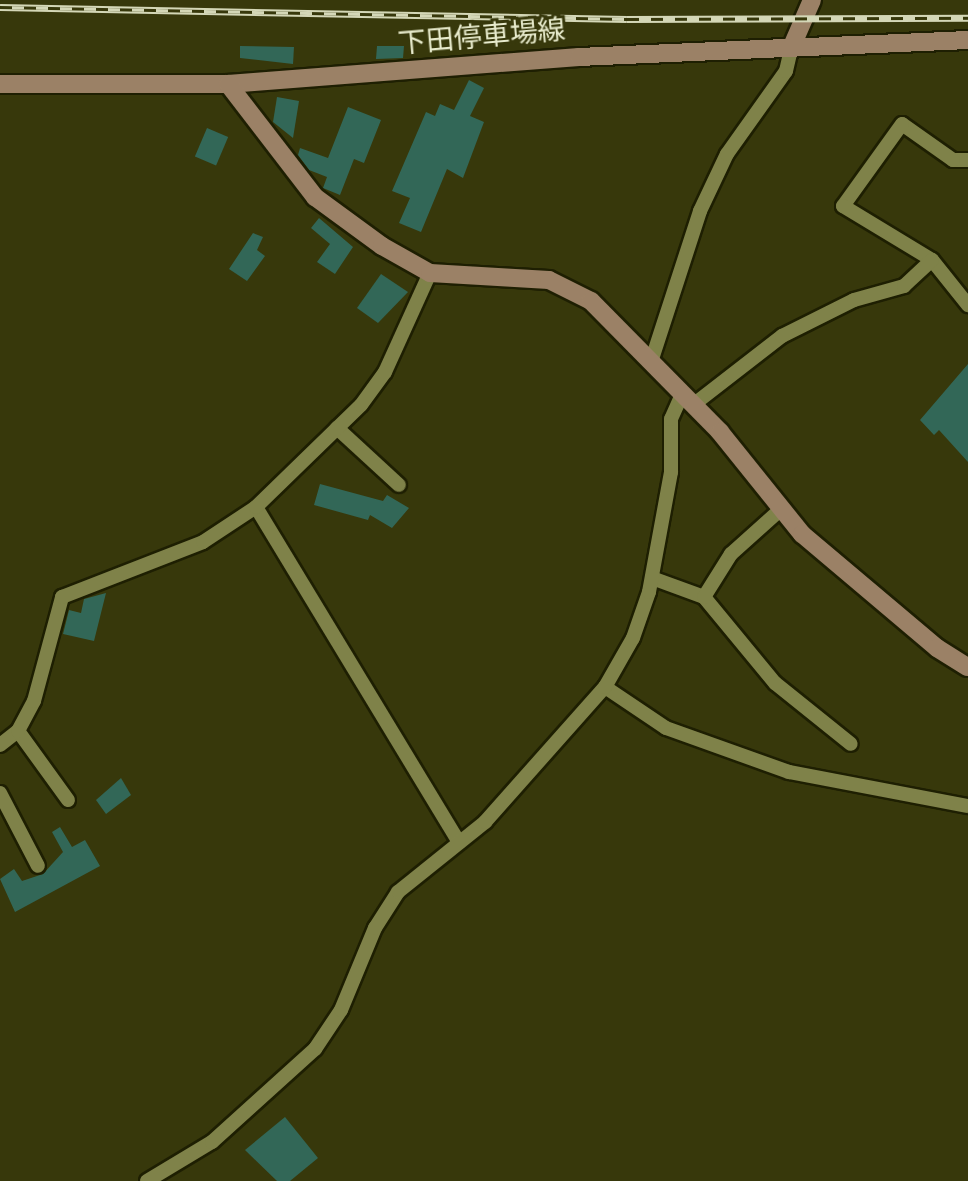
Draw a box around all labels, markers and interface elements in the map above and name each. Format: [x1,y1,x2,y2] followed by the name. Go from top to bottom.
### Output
[397,13,567,61] street label: 下田停車場線

